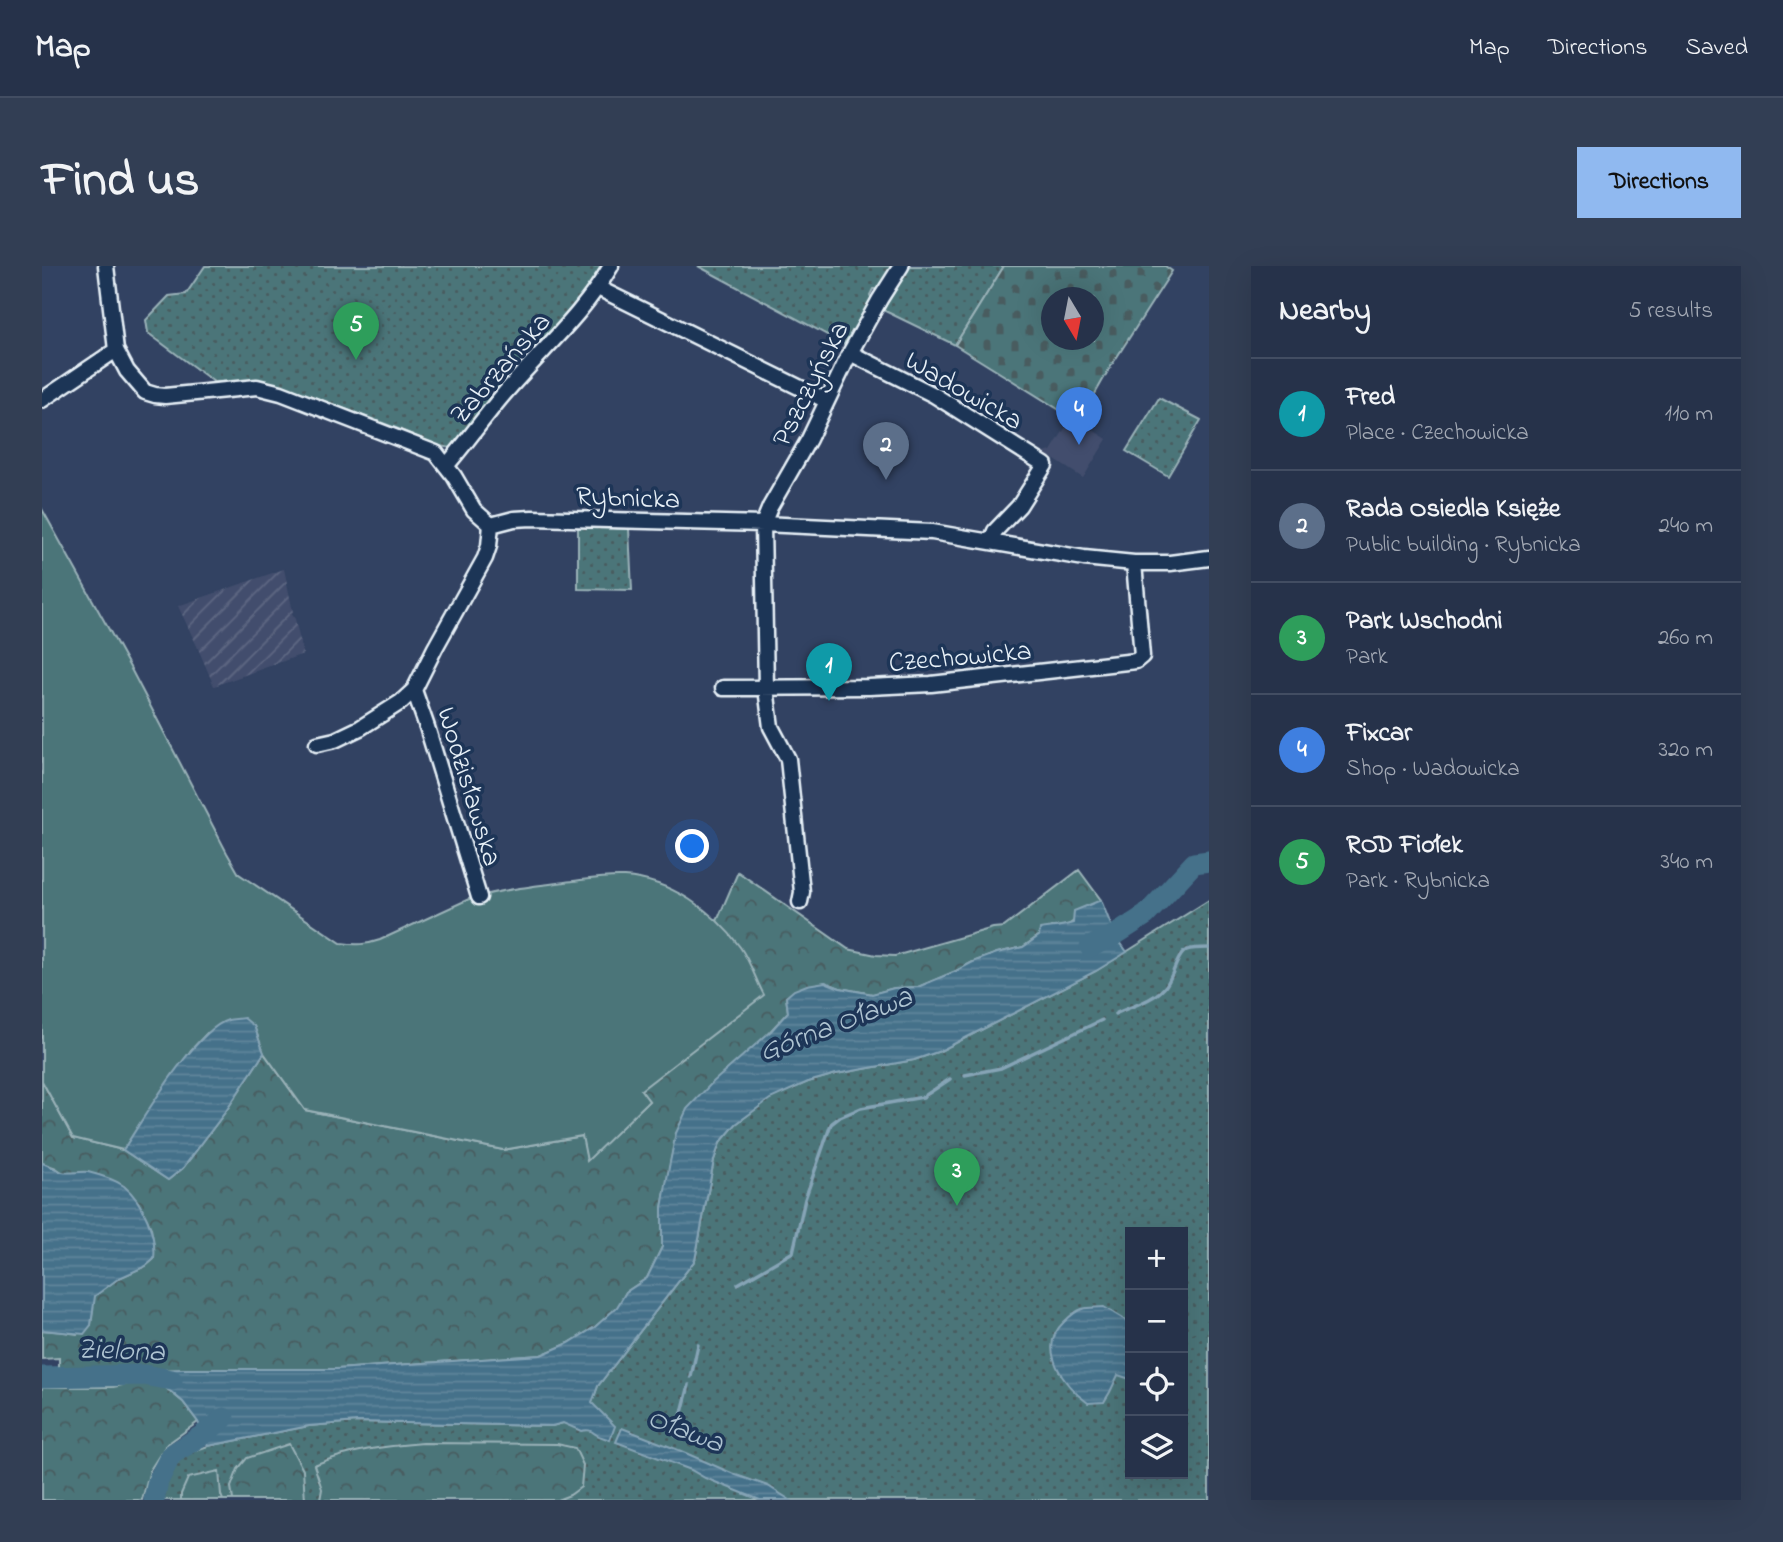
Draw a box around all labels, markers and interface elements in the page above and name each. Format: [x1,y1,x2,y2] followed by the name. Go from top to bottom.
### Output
[35,24,91,72] text: Map
[1469,31,1510,66] text: Map
[1548,31,1647,66] text: Directions
[1685,31,1748,66] text: Saved
[42,146,199,218] text: Find us
[1577,147,1741,218] button: Directions
[1041,287,1104,350] north arrow
[1279,290,1371,334] text: Nearby
[1629,295,1713,328] text: 5 results
[333,302,379,360] pin: 5
[441,304,562,434] street label: Zabrzańska
[763,315,861,454] street label: Pszczyńska
[897,342,1030,442] street label: Wadowicka
[1346,379,1395,417] text: Fred
[1056,387,1102,445] pin: 4
[1298,398,1306,431] text: 1
[1665,398,1713,431] text: 110 m
[1346,417,1529,450] text: Place · Czechowicka
[863,422,909,480] pin: 2
[575,477,681,522] street label: Rybnicka
[1346,491,1560,529] text: Rada Osiedla Księże
[1296,510,1308,543] text: 2
[1659,510,1713,543] text: 240 m
[1346,529,1581,562] text: Public building · Rybnicka
[1346,603,1502,641] text: Park Wschodni
[1297,622,1307,655] text: 3
[1658,622,1713,655] text: 260 m
[887,632,1033,685] street label: Czechowicka
[1346,641,1388,674] text: Park
[806,643,852,701] pin: 1
[424,702,511,872] street label: Wodzisławska
[1346,715,1412,753] text: Fixcar
[1297,734,1307,767] text: 4
[1659,734,1713,767] text: 320 m
[1346,753,1520,786] text: Shop · Wadowicka
[1346,827,1463,865] text: ROD Fiołek
[675,829,709,863] your location
[1295,846,1309,879] text: 5
[1660,846,1713,879] text: 340 m
[1346,865,1490,898] text: Park · Rybnicka
[753,976,920,1075] water label: Górna Oława
[934,1148,980,1206] pin: 3
[1125,1227,1188,1479] map controls
[1125,1227,1188,1290] button: +
[1125,1290,1188,1353] button: −
[76,1328,166,1376] water label: Zielona
[1125,1353,1188,1416] button: locate
[640,1397,730,1467] water label: Oława
[1125,1416,1188,1479] button: layers

